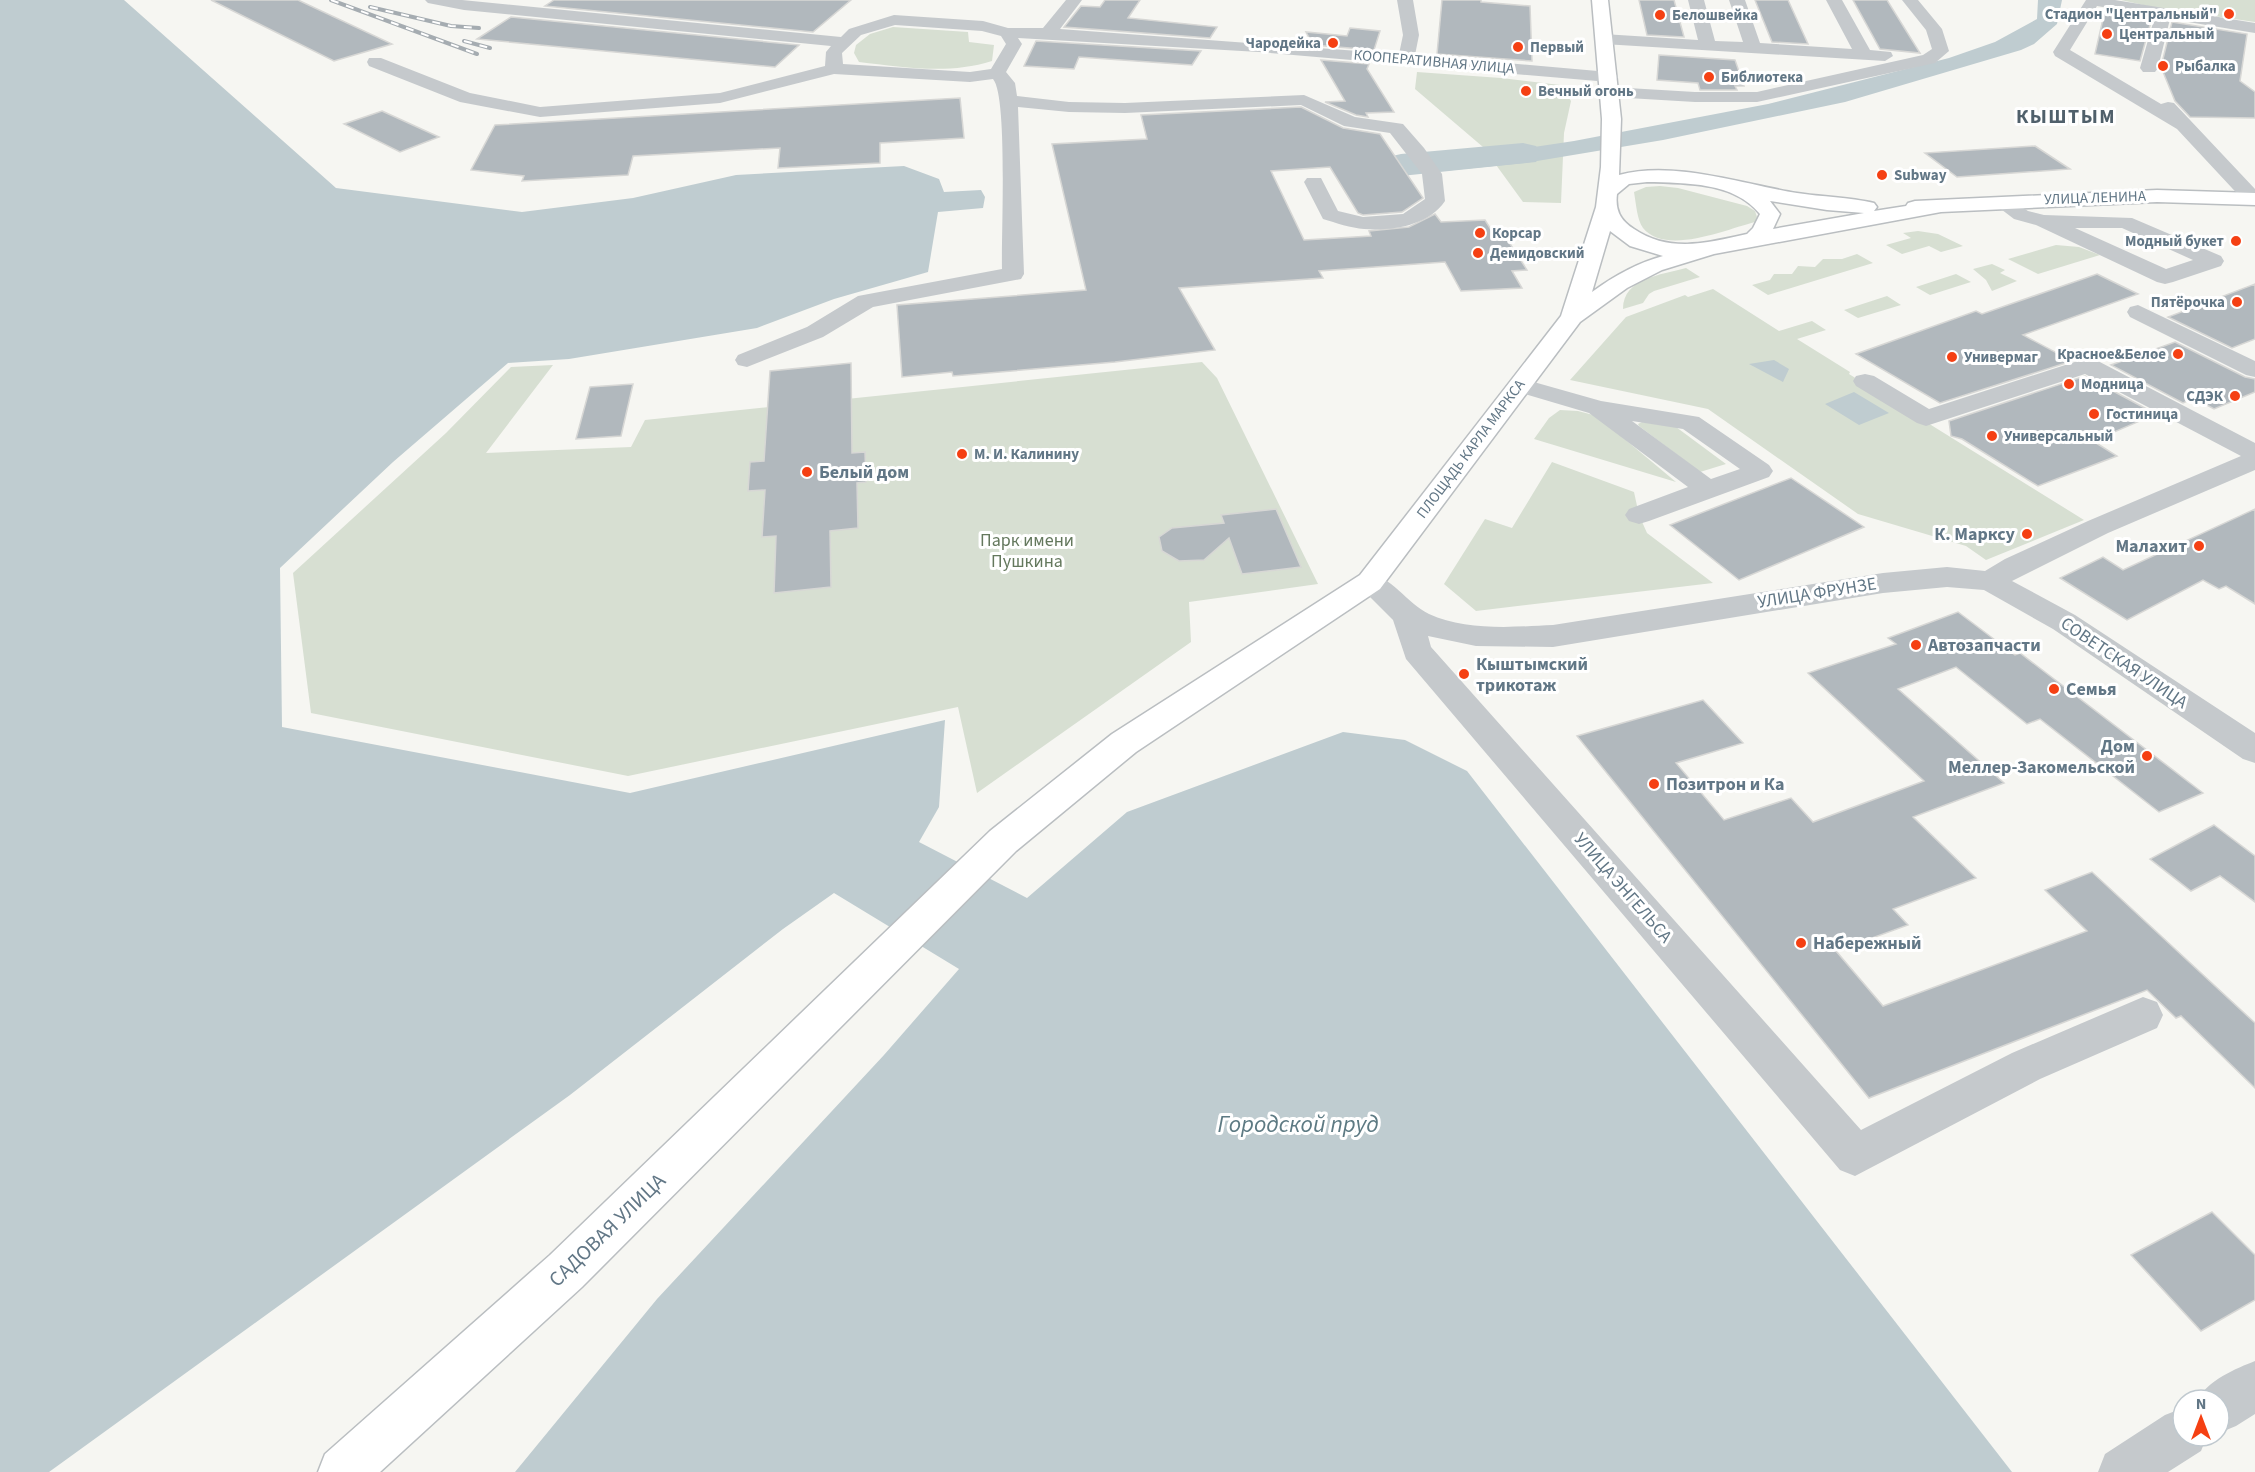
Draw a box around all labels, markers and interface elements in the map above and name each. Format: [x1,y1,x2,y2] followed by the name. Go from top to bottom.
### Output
[2045,4,2217,25] place label: Стадион "Центральный"
[1672,5,1758,26] place label: Белошвейка
[2222,7,2236,21] marker: Стадион "Центральный"
[1653,8,1667,22] marker: Белошвейка
[2119,24,2214,45] place label: Центральный
[2100,27,2114,41] marker: Центральный
[1245,33,1321,54] place label: Чародейка
[1326,36,1340,50] marker: Чародейка
[1530,37,1584,58] place label: Первый
[1511,40,1525,54] marker: Первый
[1353,45,1516,80] street label: КООПЕРАТИВНАЯ УЛИЦА
[2175,56,2236,77] place label: Рыбалка
[2156,59,2170,73] marker: Рыбалка
[1721,67,1803,88] place label: Библиотека
[1702,70,1716,84] marker: Библиотека
[1538,81,1634,102] place label: Вечный огонь
[1519,84,1533,98] marker: Вечный огонь
[2016,103,2116,131] district label: КЫШТЫМ
[1894,165,1947,186] place label: Subway
[1875,168,1889,182] marker: Subway
[2044,186,2147,210] street label: УЛИЦА ЛЕНИНА
[1492,223,1542,244] place label: Корсар
[1473,226,1487,240] marker: Корсар
[2125,231,2224,252] place label: Модный букет
[2229,234,2243,248] marker: Модный букет
[1490,243,1584,264] place label: Демидовский
[1471,246,1485,260] marker: Демидовский
[2151,292,2225,313] place label: Пятёрочка
[2230,295,2244,309] marker: Пятёрочка
[2057,344,2166,365] place label: Красное&Белое
[1964,347,2038,368] place label: Универмаг
[2171,347,2185,361] marker: Красное&Белое
[1945,350,1959,364] marker: Универмаг
[1412,374,1531,523] street label: ПЛОЩАДЬ КАРЛА МАРКСА
[2081,374,2144,395] place label: Модница
[2062,377,2076,391] marker: Модница
[2186,386,2224,407] place label: СДЭК
[2228,389,2242,403] marker: СДЭК
[2106,404,2178,425] place label: Гостиница
[2087,407,2101,421] marker: Гостиница
[2004,426,2113,447] place label: Универсальный
[1985,429,1999,443] marker: Универсальный
[974,444,1079,465] place label: М. И. Калинину
[955,447,969,461] marker: М. И. Калинину
[819,460,909,485] place label: Белый дом
[800,465,814,479] marker: Белый дом
[1934,522,2016,547] place label: К. Марксу
[2020,527,2034,541] marker: К. Марксу
[980,528,1074,574] park label: Парк имени Пушкина
[2115,534,2187,559] place label: Малахит
[2192,539,2206,553] marker: Малахит
[1756,571,1878,615] street label: УЛИЦА ФРУНЗЕ
[2056,611,2193,715] street label: СОВЕТСКАЯ УЛИЦА
[1927,633,2041,658] place label: Автозапчасти
[1909,638,1923,652] marker: Автозапчасти
[1476,652,1588,698] place label: Кыштымский трикотаж
[1457,667,1471,681] marker: Кыштымский трикотаж
[2066,677,2117,702] place label: Семья
[2047,682,2061,696] marker: Семья
[1948,734,2135,780] place label: Дом Меллер-Закомельской
[2140,749,2154,763] marker: Дом Меллер-Закомельской
[1666,772,1784,797] place label: Позитрон и Ка
[1647,777,1661,791] marker: Позитрон и Ка
[1568,828,1678,949] street label: УЛИЦА ЭНГЕЛЬСА
[1813,931,1922,956] place label: Набережный
[1794,936,1808,950] marker: Набережный
[1217,1107,1379,1142] water label: Городской пруд
[542,1166,673,1294] street label: САДОВАЯ УЛИЦА
[2171,1388,2231,1448] north arrow
[2196,1393,2206,1415] text: N

